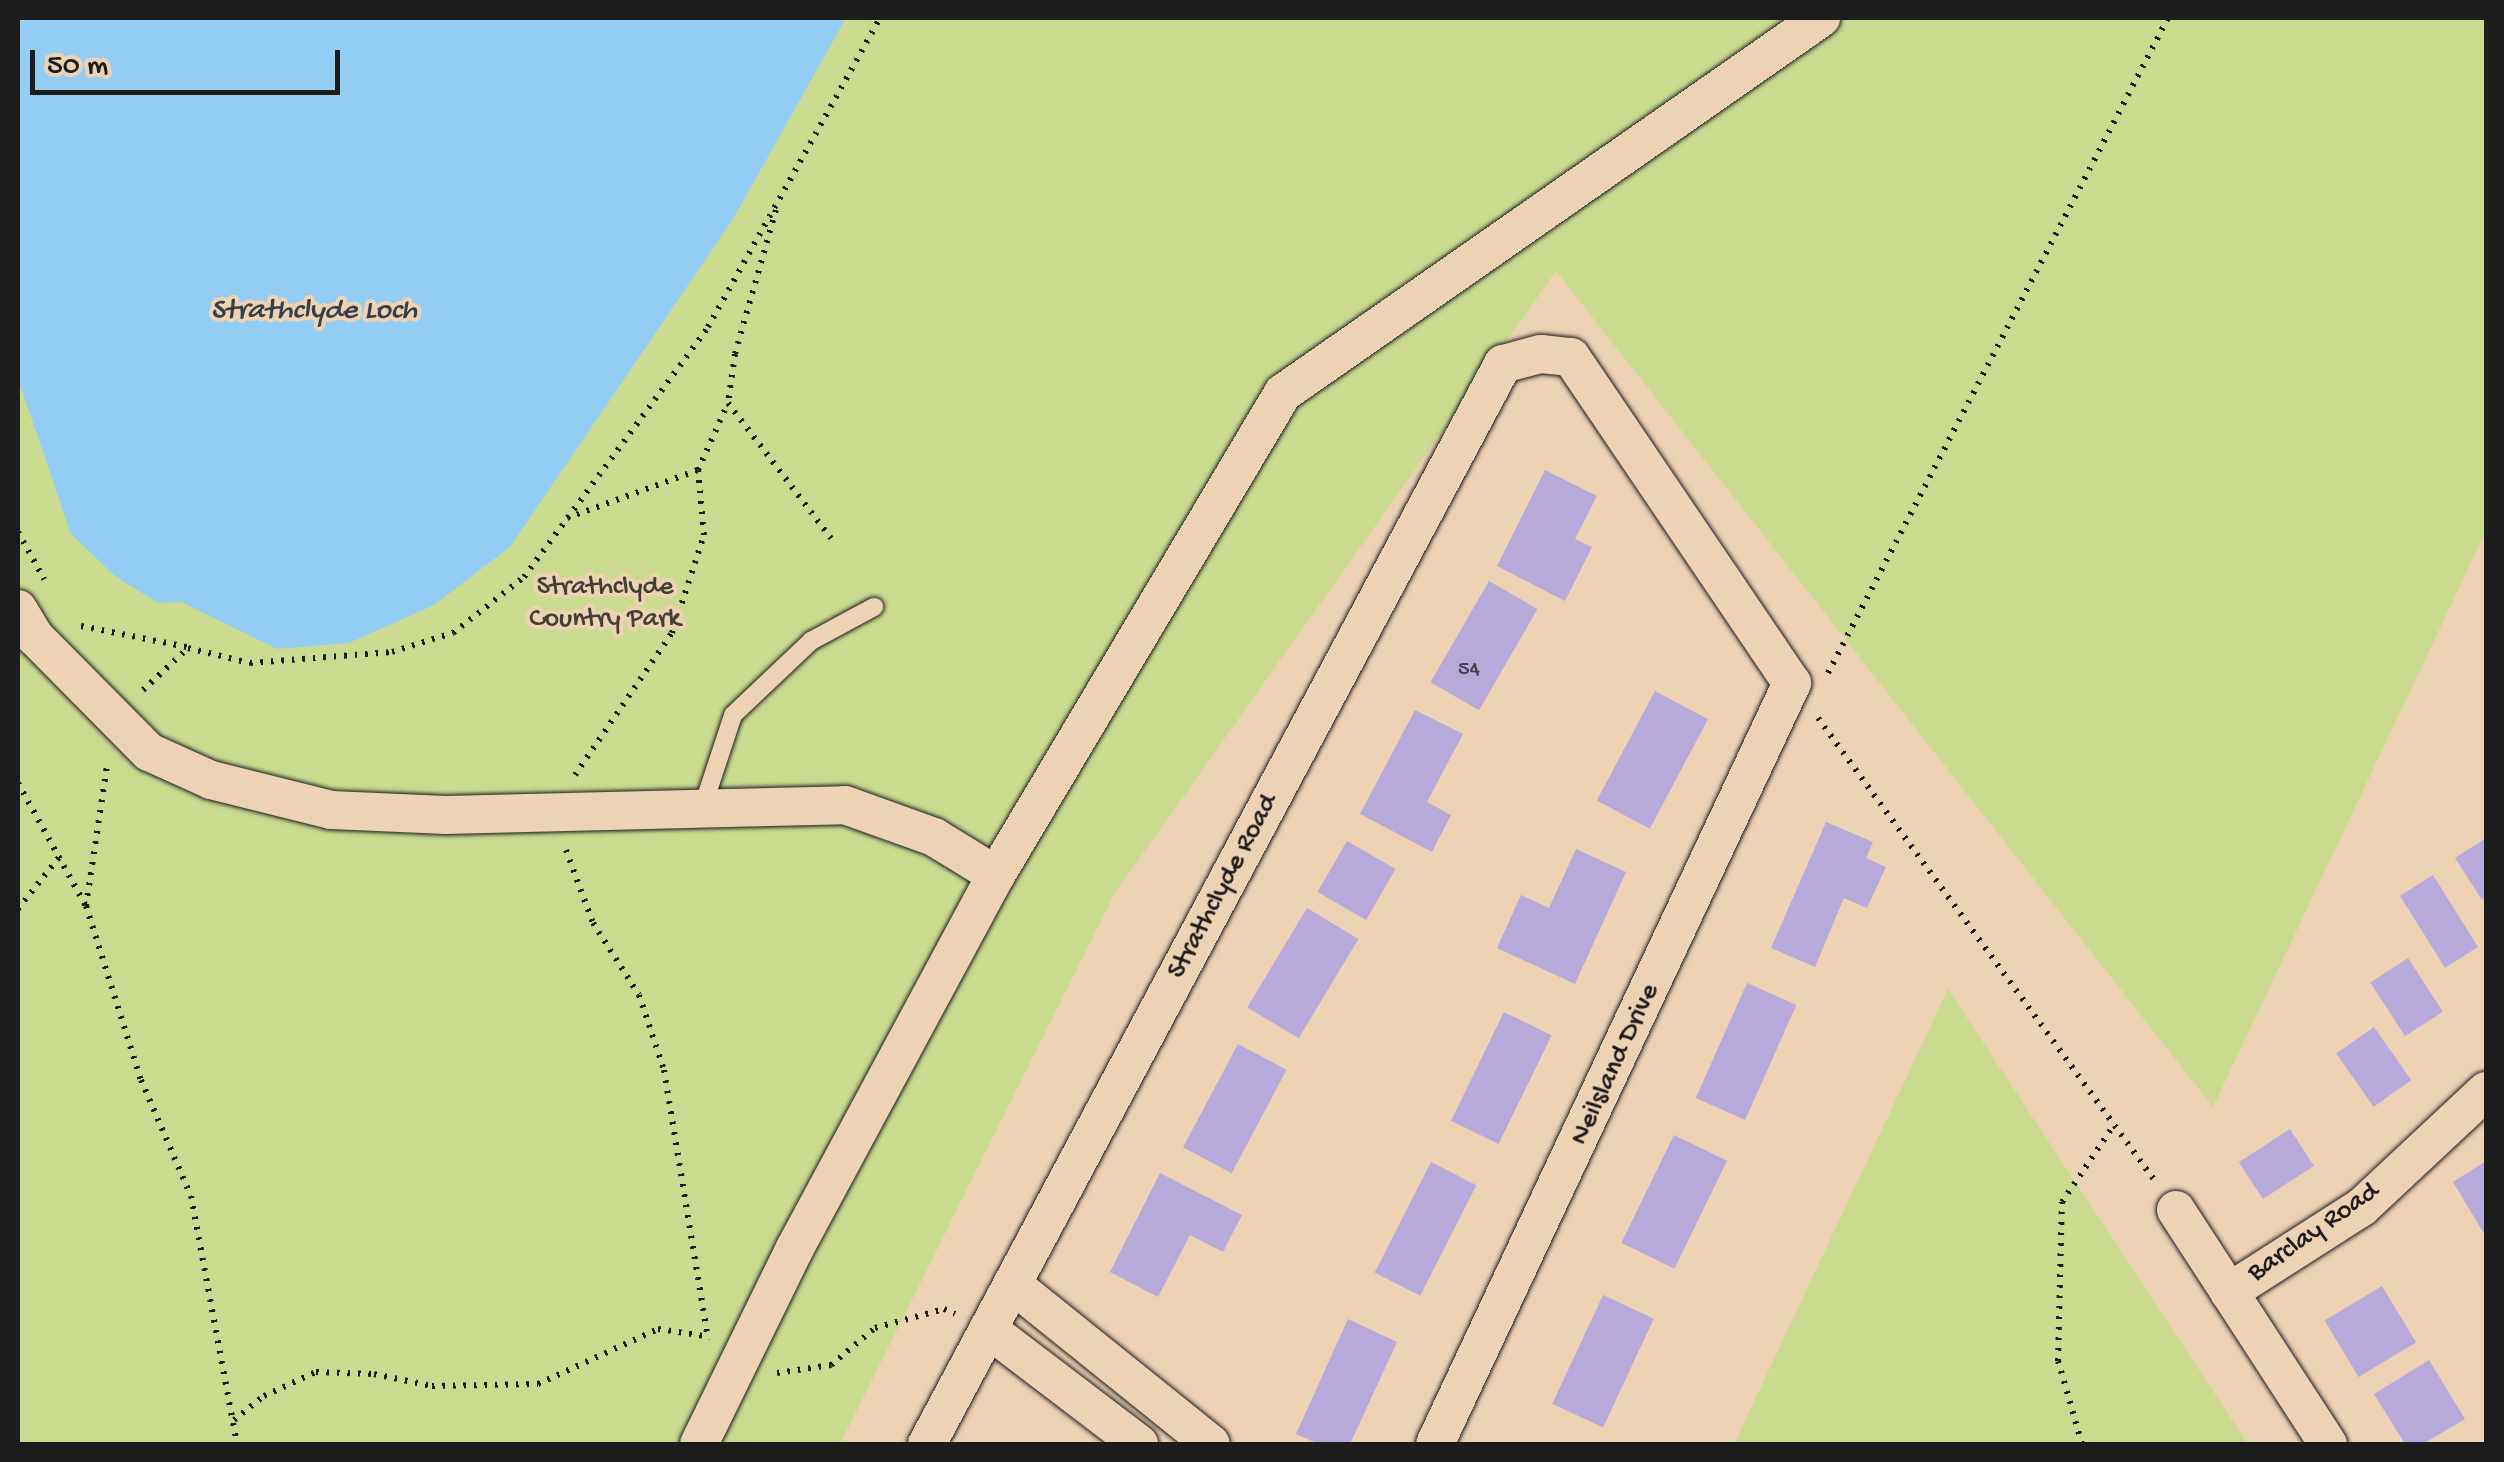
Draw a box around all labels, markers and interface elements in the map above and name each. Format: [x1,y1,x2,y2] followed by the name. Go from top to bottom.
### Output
[35,30,345,92] scale bar
[47,50,108,85] text: 50 m
[211,294,417,330] water label: Strathclyde Loch
[529,571,681,637] park label: Strathclyde Country Park
[1458,658,1480,684] house number: 54
[1161,789,1287,985] street label: Strathclyde Road
[1564,979,1668,1151] street label: Neilsland Drive
[2242,1175,2386,1291] street label: Barclay Road

